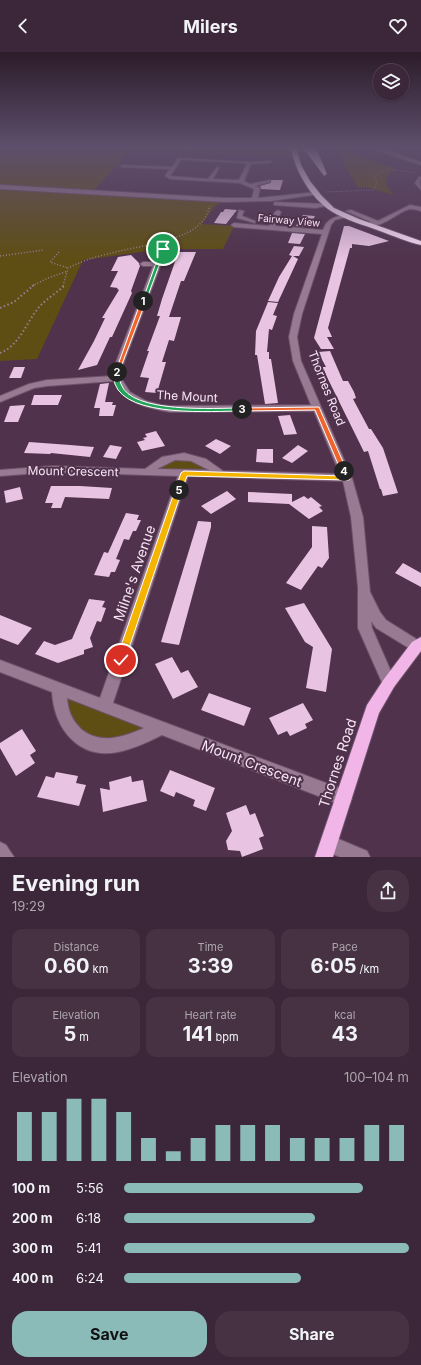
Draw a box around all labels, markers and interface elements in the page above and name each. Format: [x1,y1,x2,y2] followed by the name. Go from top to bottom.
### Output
[12,15,34,37] icon: back
[387,15,409,37] icon: heart
[183,16,238,37] text: Milers
[373,64,409,100] map controls
[373,64,409,100] button: layers
[257,211,321,229] street label: Fairway View
[146,232,180,266] pin
[152,238,174,260] icon: arrive
[133,291,153,311] pin: 1
[141,294,145,308] text: 1
[305,348,349,428] street label: Thornes Road
[107,362,127,382] pin: 2
[114,365,120,379] text: 2
[156,387,218,405] street label: The Mount
[232,399,252,419] pin: 3
[238,402,246,416] text: 3
[334,461,354,481] pin: 4
[27,463,119,479] street label: Mount Crescent
[340,464,348,478] text: 4
[169,480,189,500] pin: 5
[175,483,183,497] text: 5
[110,523,158,623] street label: Milne's Avenue
[104,643,138,677] pin
[110,649,132,671] icon: check
[315,716,359,810] street label: Thornes Road
[200,736,305,790] street label: Mount Crescent
[12,870,140,896] text: Evening run
[367,870,409,912] button: share
[12,898,45,914] text: 19:29
[53,940,99,954] text: Distance
[198,940,223,954] text: Time
[332,940,358,954] text: Pace
[44,954,90,978] text: 0.60
[188,954,233,978] text: 3:39
[310,954,356,978] text: 6:05
[90,962,108,976] text: km
[356,962,379,976] text: /km
[53,1008,100,1022] text: Elevation
[184,1008,237,1022] text: Heart rate
[334,1008,355,1022] text: kcal
[63,1022,76,1046] text: 5
[182,1022,212,1046] text: 141
[332,1022,358,1046] text: 43
[76,1030,89,1044] text: m
[212,1030,239,1044] text: bpm
[12,1069,68,1085] text: Elevation
[344,1069,409,1085] text: 100–104 m
[12,1180,50,1196] text: 100 m
[76,1180,104,1196] text: 5:56
[12,1210,53,1226] text: 200 m
[76,1210,101,1226] text: 6:18
[12,1240,53,1256] text: 300 m
[76,1240,101,1256] text: 5:41
[12,1270,53,1286] text: 400 m
[76,1270,104,1286] text: 6:24
[12,1311,207,1357] button: Save
[215,1311,409,1357] button: Share

